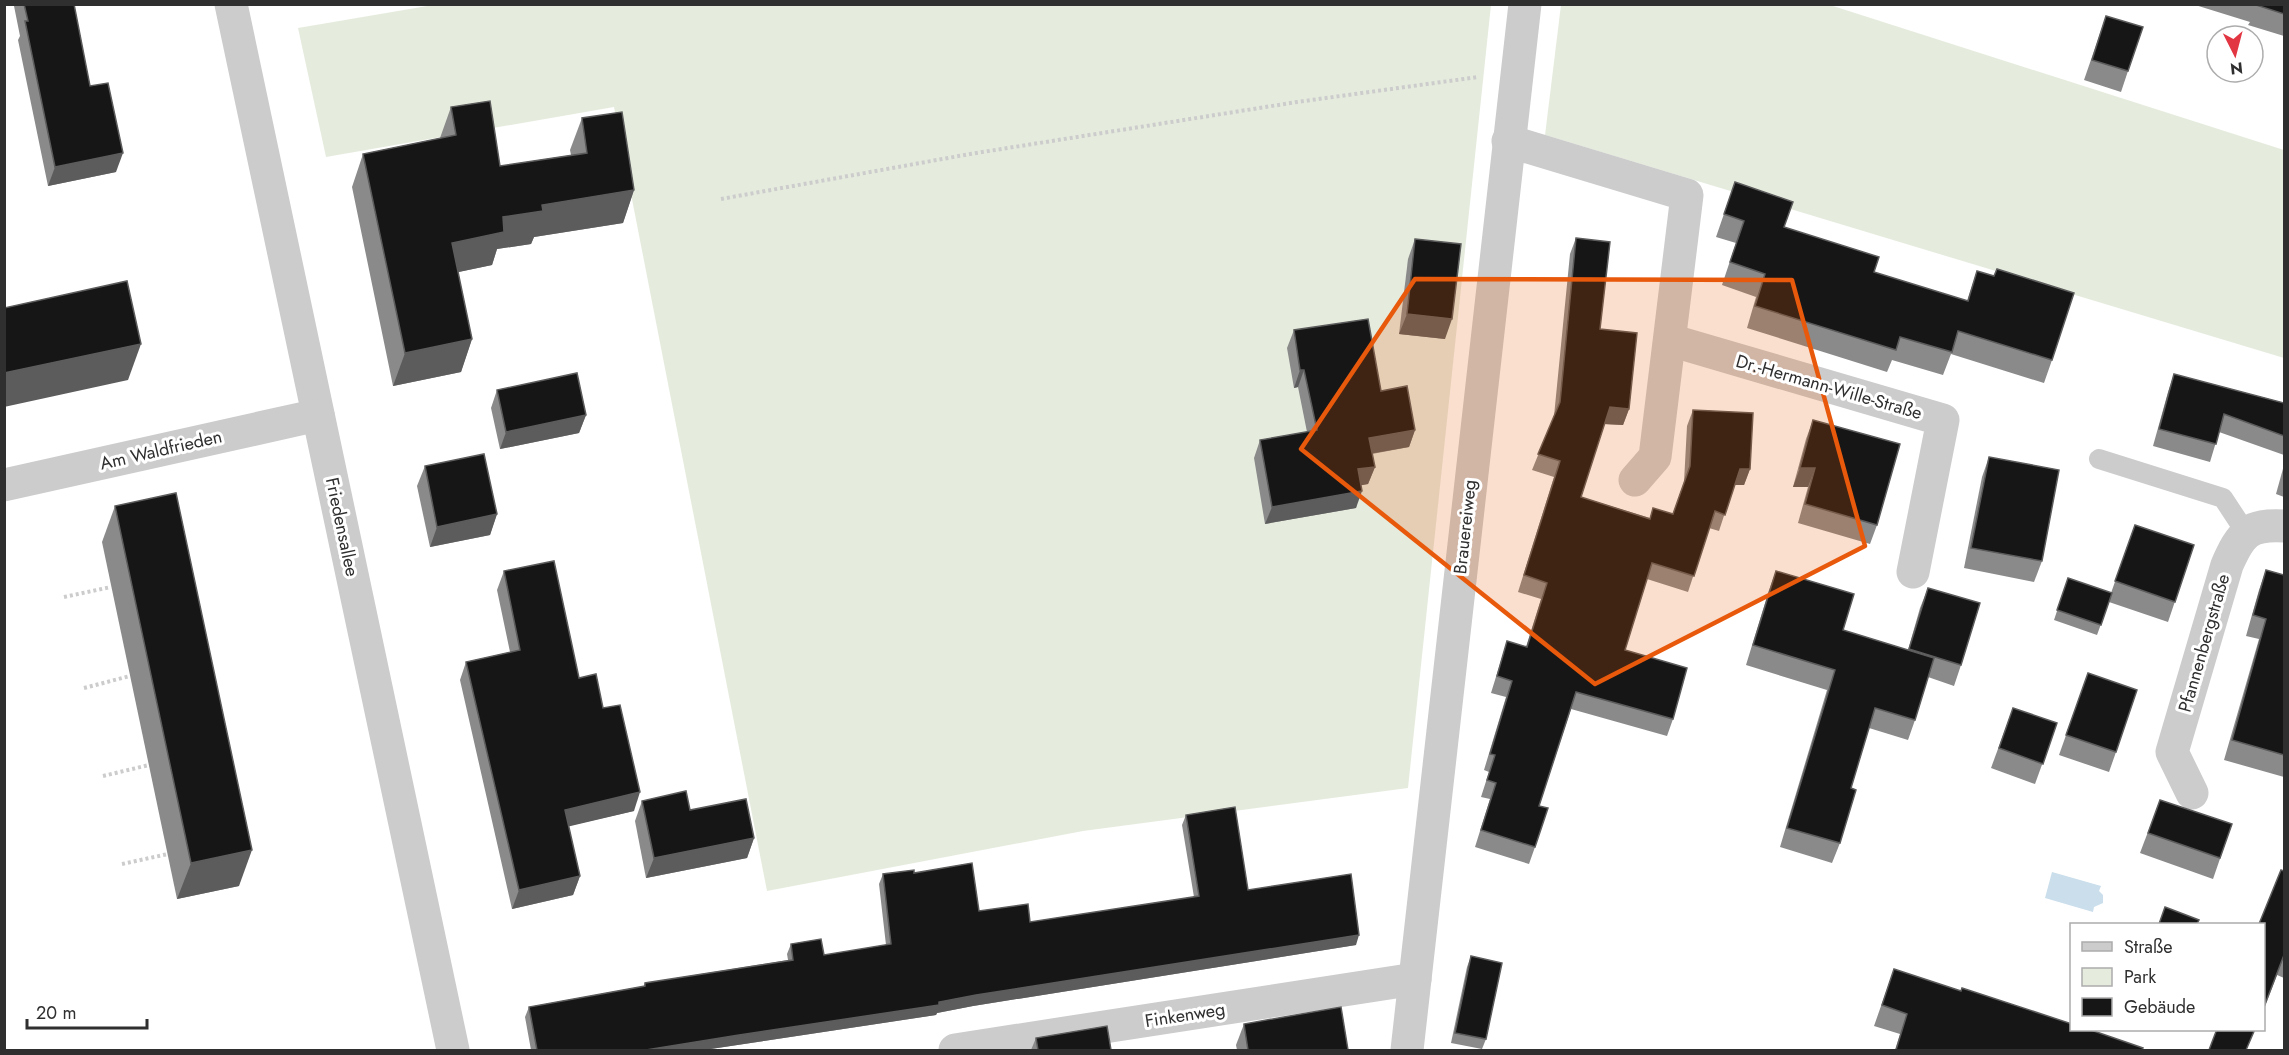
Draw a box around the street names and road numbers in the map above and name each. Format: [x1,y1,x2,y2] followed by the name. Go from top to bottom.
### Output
[1733,348,1925,426] street label: Dr.-Hermann-Wille-Straße
[97,423,225,477] street label: Am Waldfrieden
[319,475,365,579] street label: Friedensallee
[1447,478,1483,576] street label: Brauereiweg
[2172,571,2236,715] street label: Pfannenbergstraße
[1143,996,1227,1034] street label: Finkenweg

